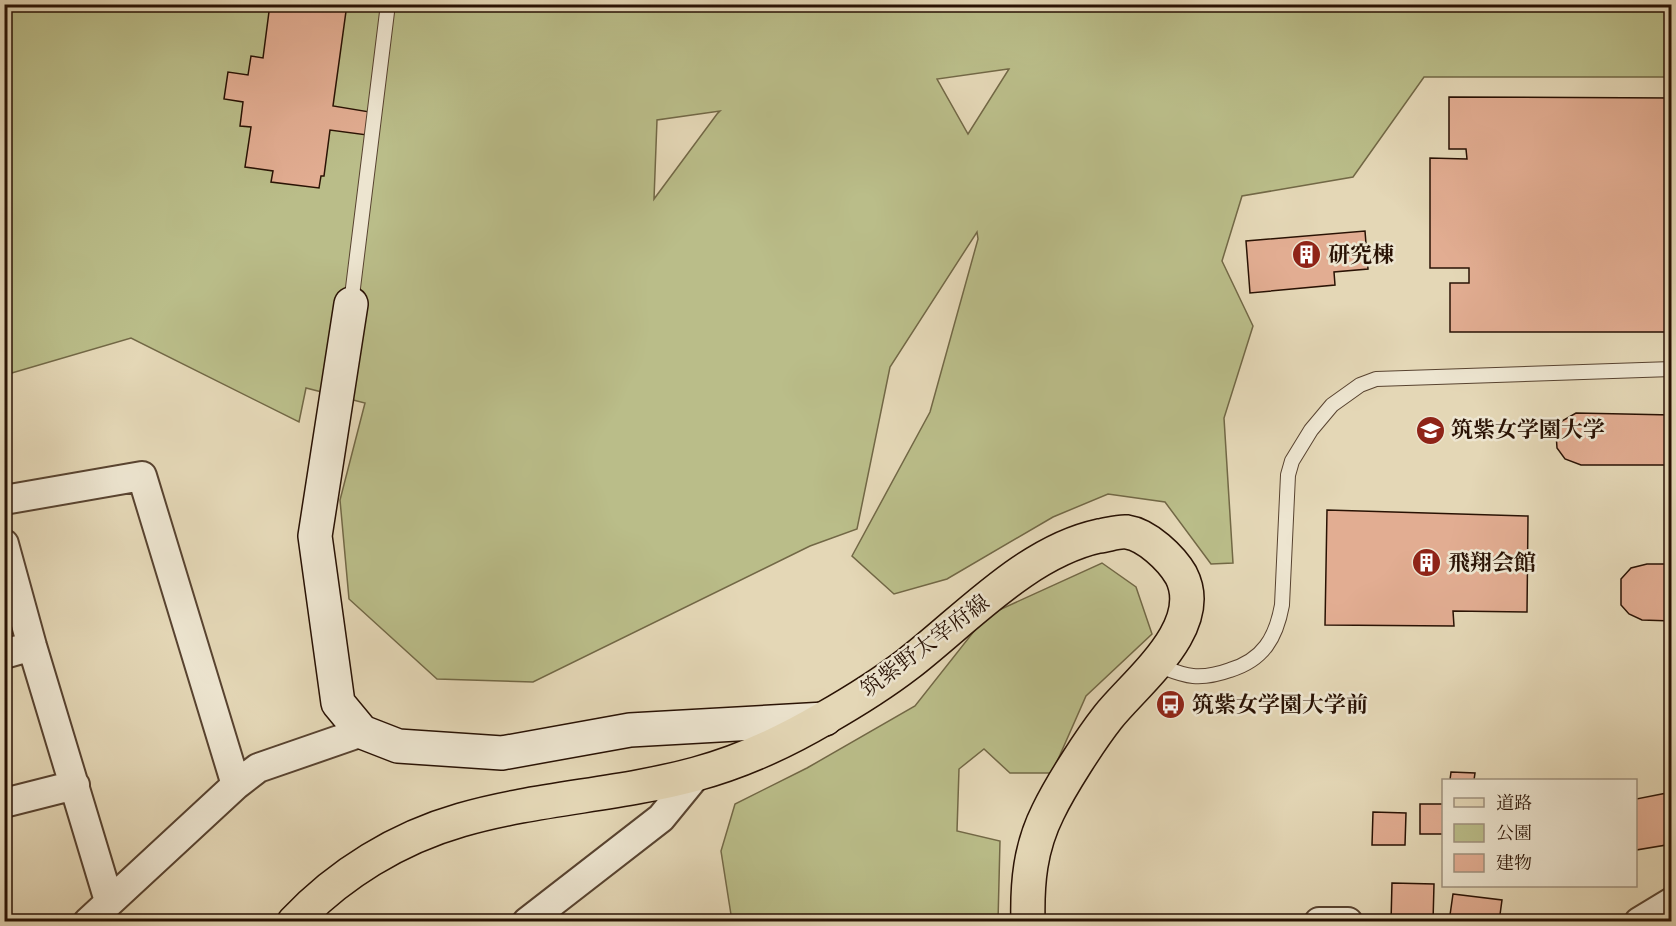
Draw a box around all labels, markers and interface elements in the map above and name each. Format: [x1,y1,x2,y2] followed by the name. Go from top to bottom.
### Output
[1291,239,1323,271] building icon: 研究棟
[1328,240,1394,270] place label: 研究棟
[1414,414,1446,446] school or university icon: 筑紫女学園大学
[1451,415,1605,445] place label: 筑紫女学園大学
[1411,547,1443,579] building icon: 飛翔会館
[1448,548,1536,578] place label: 飛翔会館
[854,588,996,704] street label: 筑紫野太宰府線
[1155,689,1187,721] bus stop icon: 筑紫女学園大学前
[1192,690,1368,720] place label: 筑紫女学園大学前
[1442,779,1637,887] legend
[1496,791,1532,816] text: 道路
[1496,821,1532,846] text: 公園
[1496,851,1532,876] text: 建物

